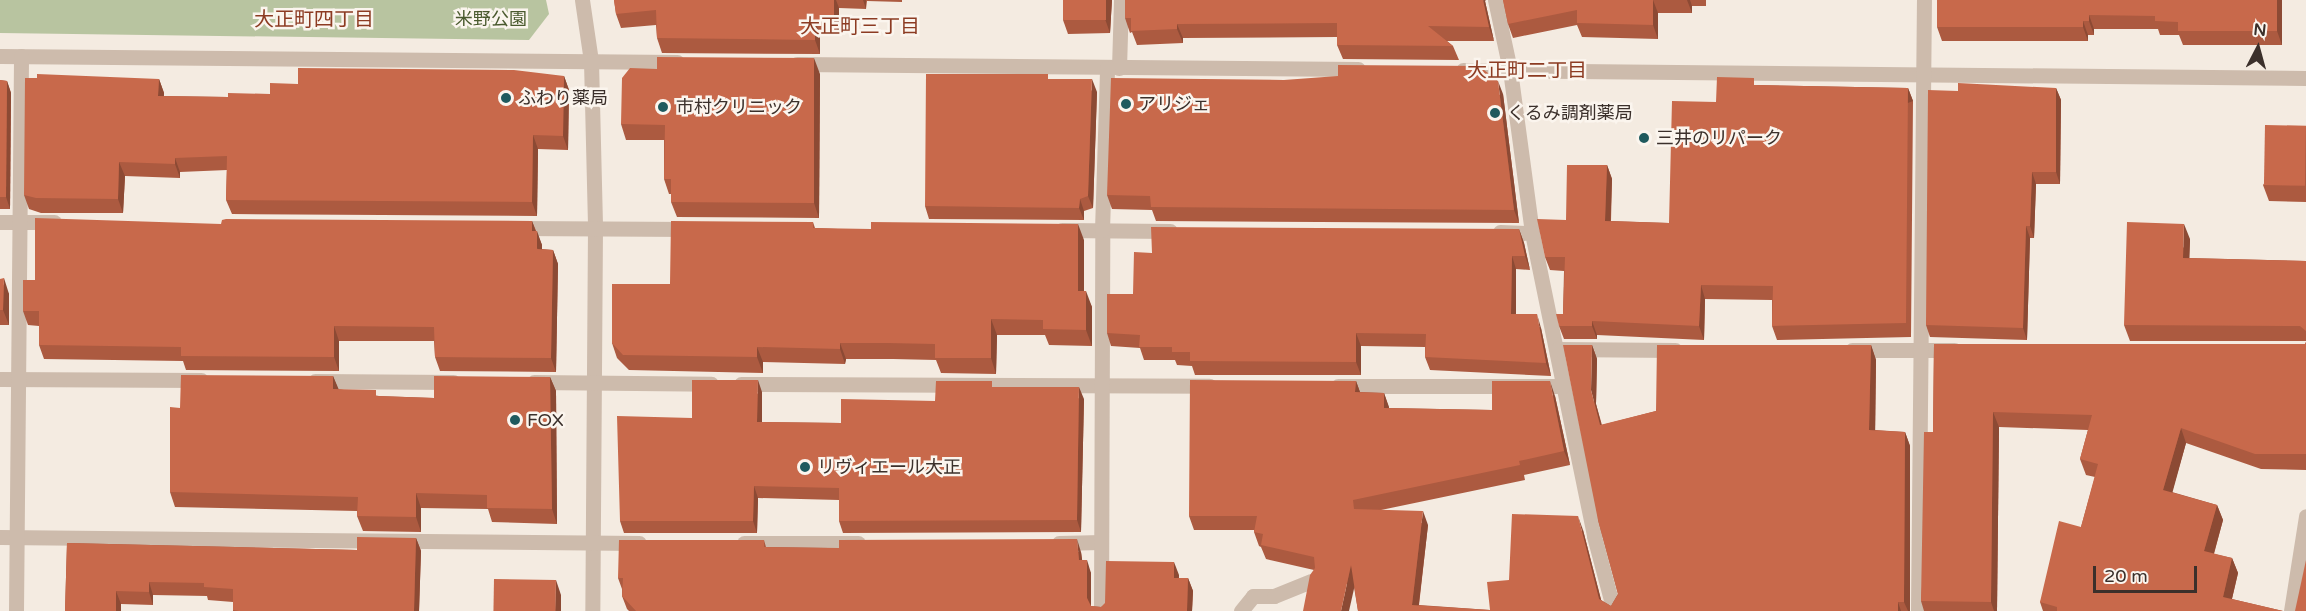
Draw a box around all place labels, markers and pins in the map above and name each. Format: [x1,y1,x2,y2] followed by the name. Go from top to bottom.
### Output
[518,87,608,109] place label: ふわり薬局
[499,91,513,105] marker: ふわり薬局
[1138,93,1210,115] place label: アリジェ
[676,96,802,118] place label: 市村クリニック
[1119,97,1133,111] marker: アリジェ
[654,98,672,116] marker: 市村クリニック
[1507,102,1633,124] place label: くるみ調剤薬局
[1488,106,1502,120] marker: くるみ調剤薬局
[1656,127,1782,149] place label: 三井のリパーク
[1637,131,1651,145] marker: 三井のリパーク
[527,409,564,431] place label: FOX
[508,413,522,427] marker: FOX
[817,456,961,478] place label: リヴィエール大正
[798,460,812,474] marker: リヴィエール大正

